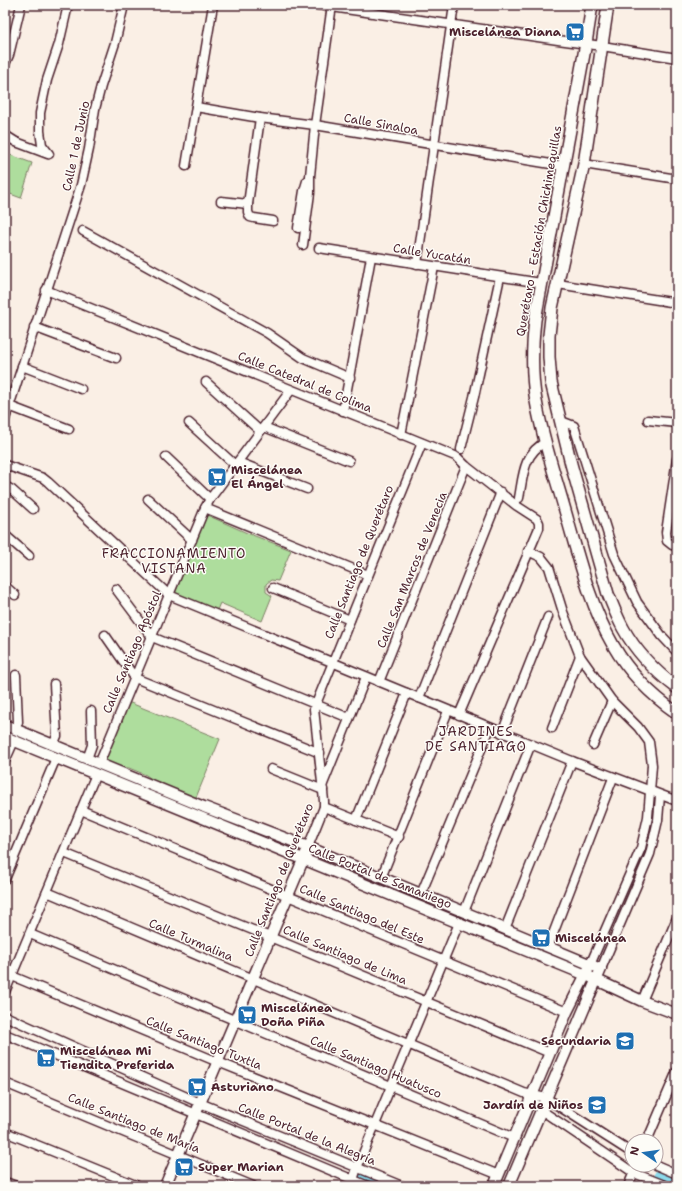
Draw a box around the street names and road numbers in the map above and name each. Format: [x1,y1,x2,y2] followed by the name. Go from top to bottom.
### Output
[59,99,93,193] street label: Calle 1 de Junio
[343,110,420,139] street label: Calle Sinaloa
[513,124,565,338] street label: Querétaro - Estación Chichimequillas
[392,240,472,268] street label: Calle Yucatán
[236,348,375,416] street label: Calle Catedral de Colima
[321,483,397,641] street label: Calle Santiago de Querétaro
[373,489,451,651] street label: Calle San Marcos de Venecia
[99,588,165,716] street label: Calle Santiago Apóstol
[241,801,317,959] street label: Calle Santiago de Querétaro
[306,840,454,912] street label: Calle Portal de Samaniego
[297,880,427,948] street label: Calle Santiago del Este
[146,915,236,965] street label: Calle Turmalina
[280,922,410,989] street label: Calle Santiago de Lima
[144,1012,265,1074] street label: Calle Santiago Tuxtla
[308,1032,444,1102] street label: Calle Santiago Huatusco
[66,1089,203,1157] street label: Calle Santiago de María
[236,1099,379,1169] street label: Calle Portal de la Alegría

